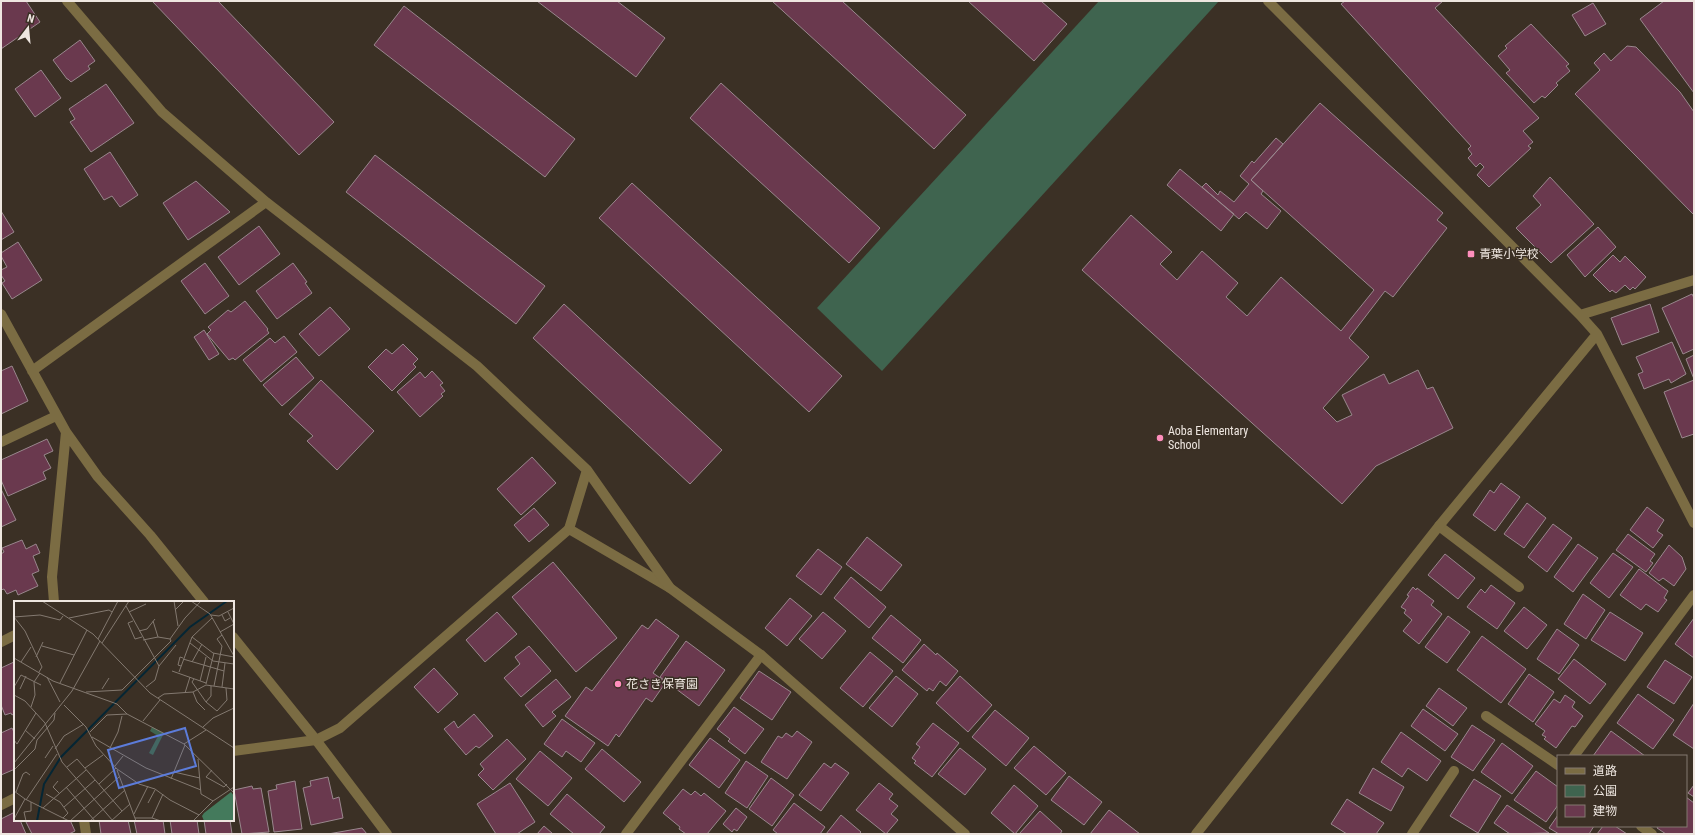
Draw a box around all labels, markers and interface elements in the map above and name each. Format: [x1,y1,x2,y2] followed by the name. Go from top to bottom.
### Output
[8,8,48,48] north arrow
[26,12,36,26] text: N
[1479,247,1539,261] place label: 青葉小学校
[1466,249,1476,259] marker: 青葉小学校
[1168,424,1248,452] place label: Aoba Elementary School
[1155,433,1165,443] marker: Aoba Elementary School
[14,601,234,821] inset map
[626,677,698,691] place label: 花さき保育園
[613,679,623,689] marker: 花さき保育園
[1557,755,1687,827] legend
[1593,764,1617,778] text: 道路
[1593,784,1617,798] text: 公園
[1593,804,1617,818] text: 建物

